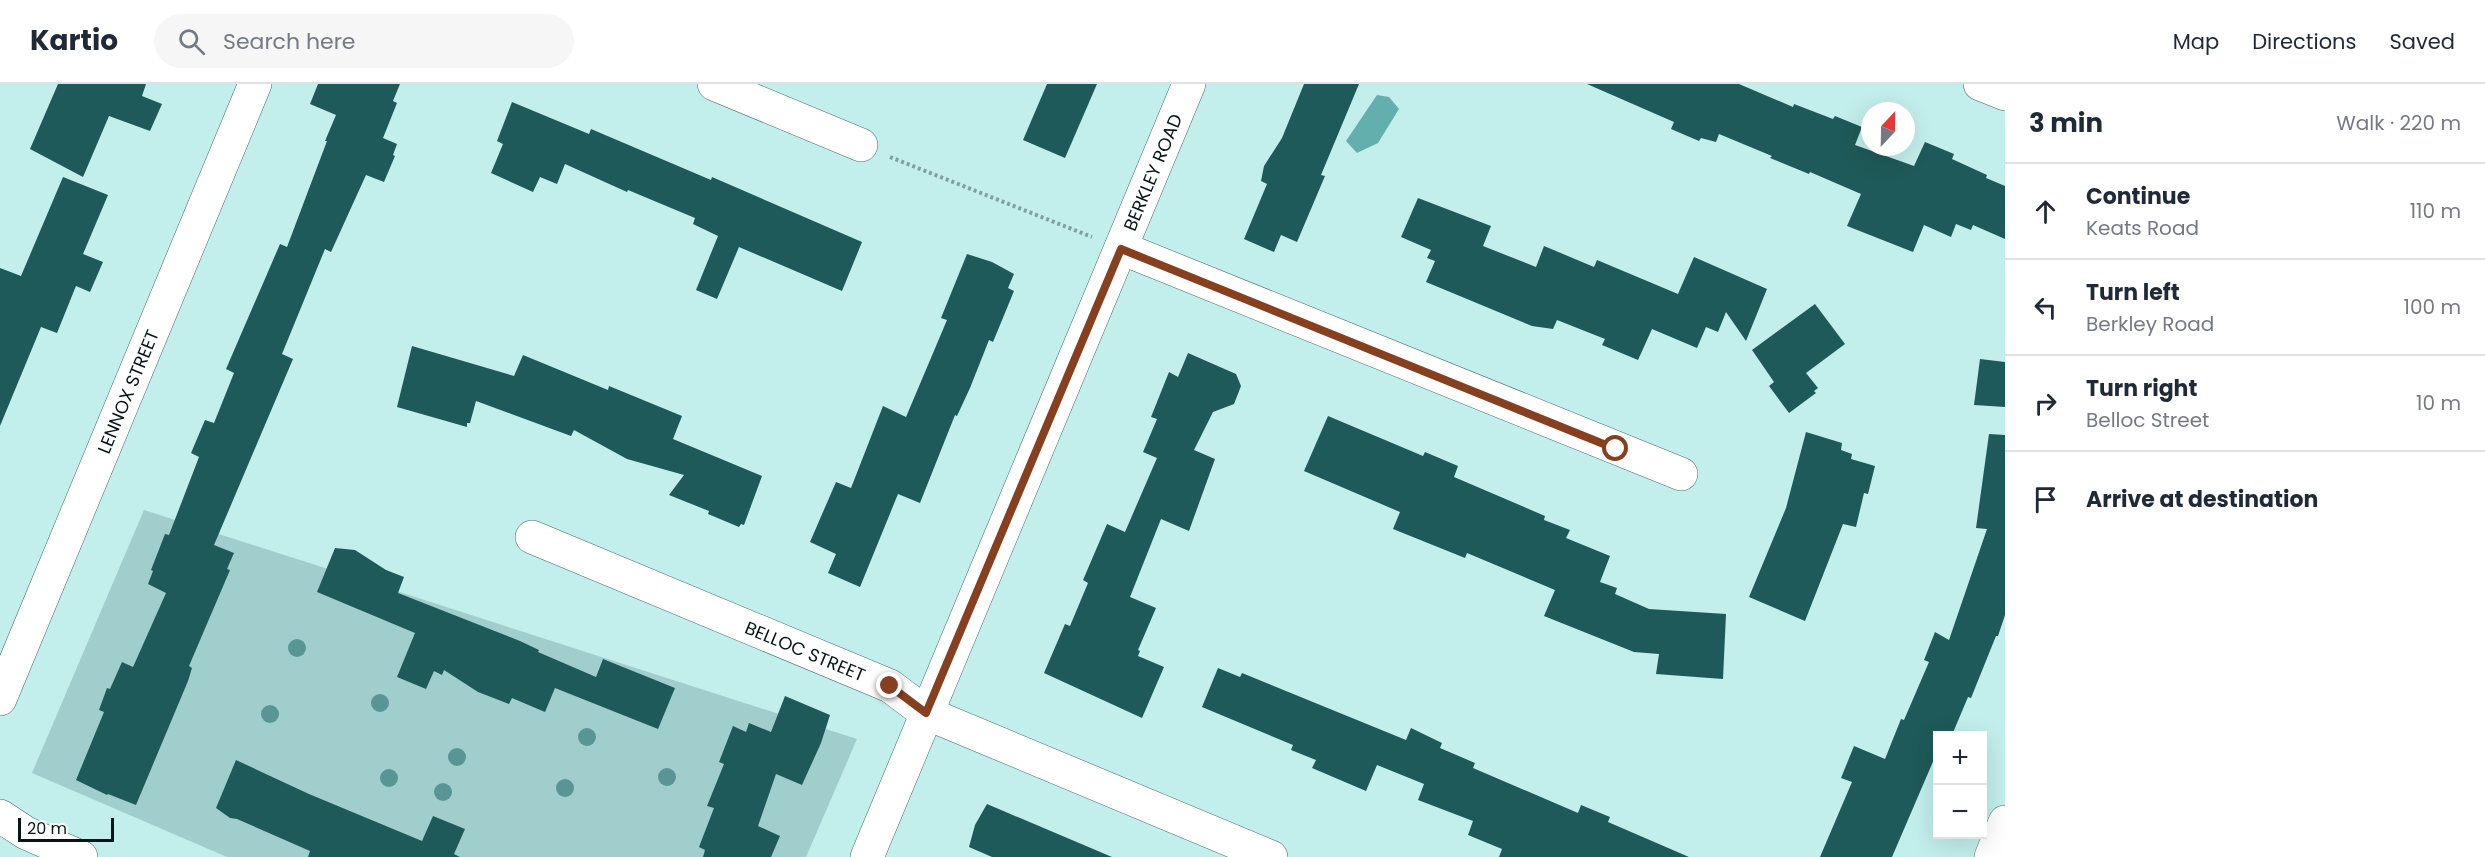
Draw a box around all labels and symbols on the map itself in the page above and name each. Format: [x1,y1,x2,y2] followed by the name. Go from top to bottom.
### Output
[1861,102,1915,156] north arrow
[1117,110,1188,234] street label: BERKLEY ROAD
[91,325,164,457] street label: LENNOX STREET
[1602,435,1628,461] route start
[741,615,869,687] street label: BELLOC STREET
[876,672,902,698] route end
[18,815,114,842] scale bar

